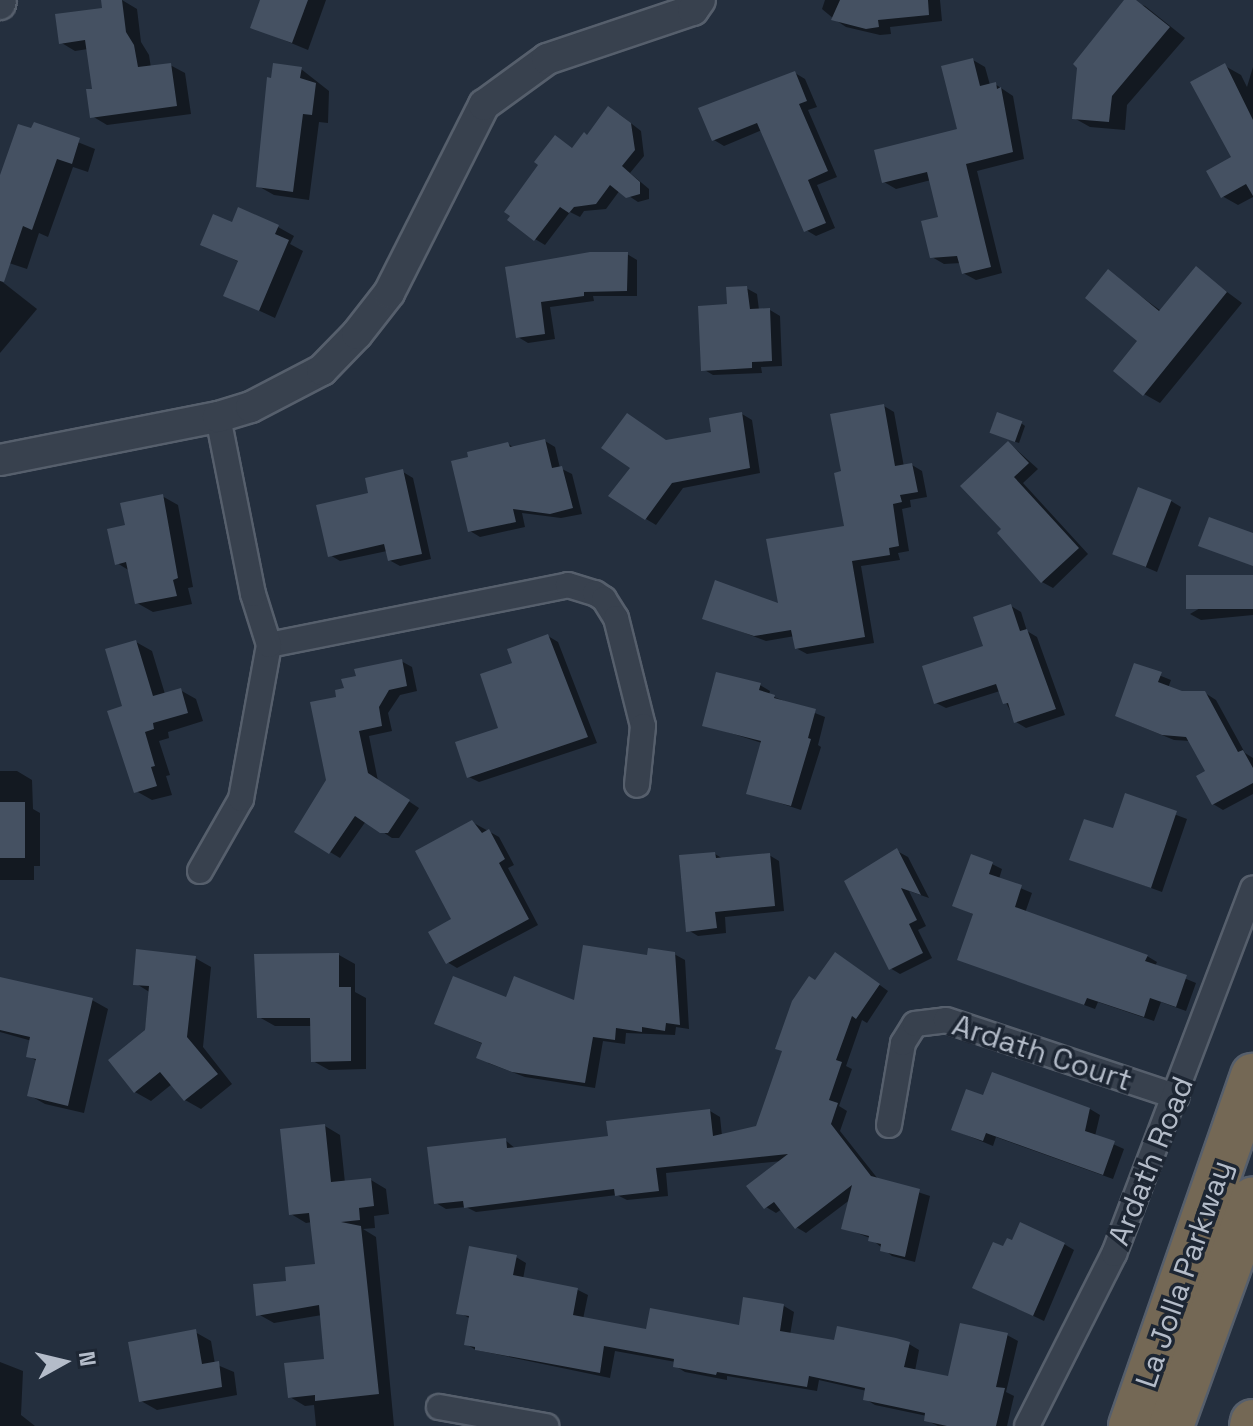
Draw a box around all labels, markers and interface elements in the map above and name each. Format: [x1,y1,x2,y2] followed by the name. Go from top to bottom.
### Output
[948,1007,1136,1099] street label: Ardath Court
[1101,1071,1201,1251] street label: Ardath Road
[1128,1156,1240,1392] street label: La Jolla Parkway
[24,1322,104,1402] north arrow
[73,1349,103,1368] text: N

